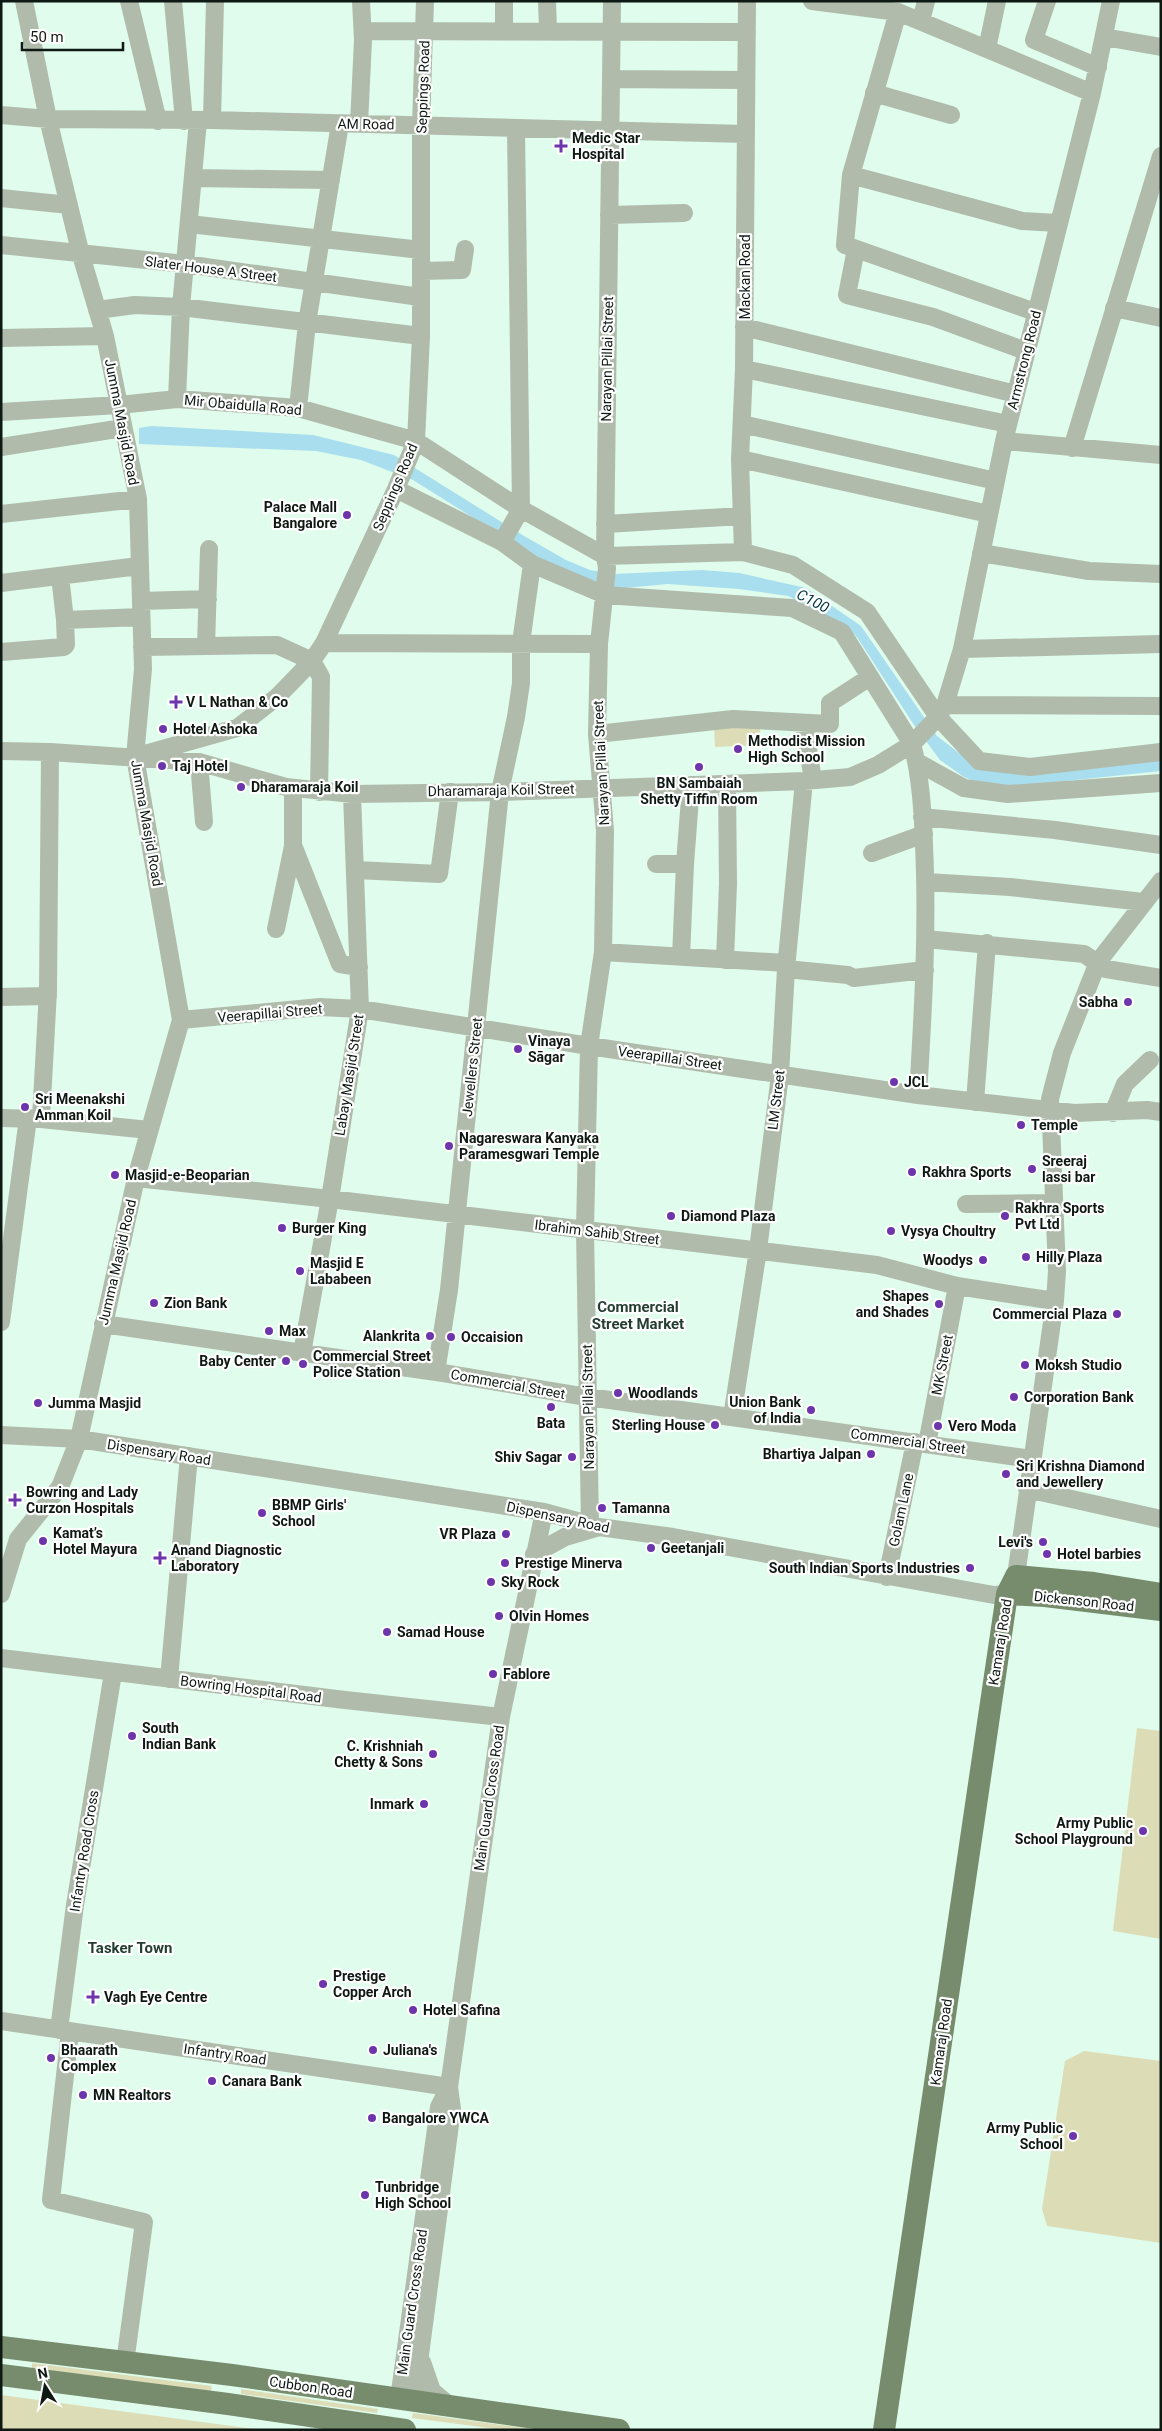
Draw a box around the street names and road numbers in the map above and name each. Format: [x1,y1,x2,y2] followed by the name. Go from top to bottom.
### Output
[413,40,433,134] street label: Seppings Road
[337,116,395,132] street label: AM Road
[737,234,753,320] street label: Mackan Road
[144,253,278,285] street label: Slater House A Street
[598,296,616,422] street label: Narayan Pillai Street
[1004,309,1044,411] street label: Armstrong Road
[102,357,142,487] street label: Jumma Masjid Road
[184,392,302,418] street label: Mir Obaidulla Road
[369,441,421,533] street label: Seppings Road
[590,700,612,826] street label: Narayan Pillai Street
[128,758,166,888] street label: Jumma Masjid Road
[427,781,575,799] street label: Dharamaraja Koil Street
[217,1000,323,1026] street label: Veerapillai Street
[331,1013,367,1137] street label: Labay Masjid Street
[459,1016,485,1117] street label: Jewellers Street
[617,1043,724,1073] street label: Veerapillai Street
[764,1069,788,1131] street label: LM Street
[95,1198,139,1326] street label: Jumma Masjid Road
[534,1216,661,1248] street label: Ibrahim Sahib Street
[928,1333,956,1397] street label: MK Street
[579,1344,597,1470] street label: Narayan Pillai Street
[450,1366,567,1402] street label: Commercial Street
[850,1425,967,1457] street label: Commercial Street
[106,1436,212,1468] street label: Dispensary Road
[885,1472,917,1548] street label: Golam Lane
[505,1498,611,1536] street label: Dispensary Road
[1033,1588,1135,1614] street label: Dickenson Road
[985,1598,1015,1686] street label: Kamaraj Road
[179,1672,323,1706] street label: Bowring Hospital Road
[471,1724,507,1872] street label: Main Guard Cross Road
[66,1789,102,1913] street label: Infantry Road Cross
[927,1998,955,2086] street label: Kamaraj Road
[183,2040,267,2068] street label: Infantry Road
[394,2228,430,2376] street label: Main Guard Cross Road
[268,2373,354,2401] street label: Cubbon Road

